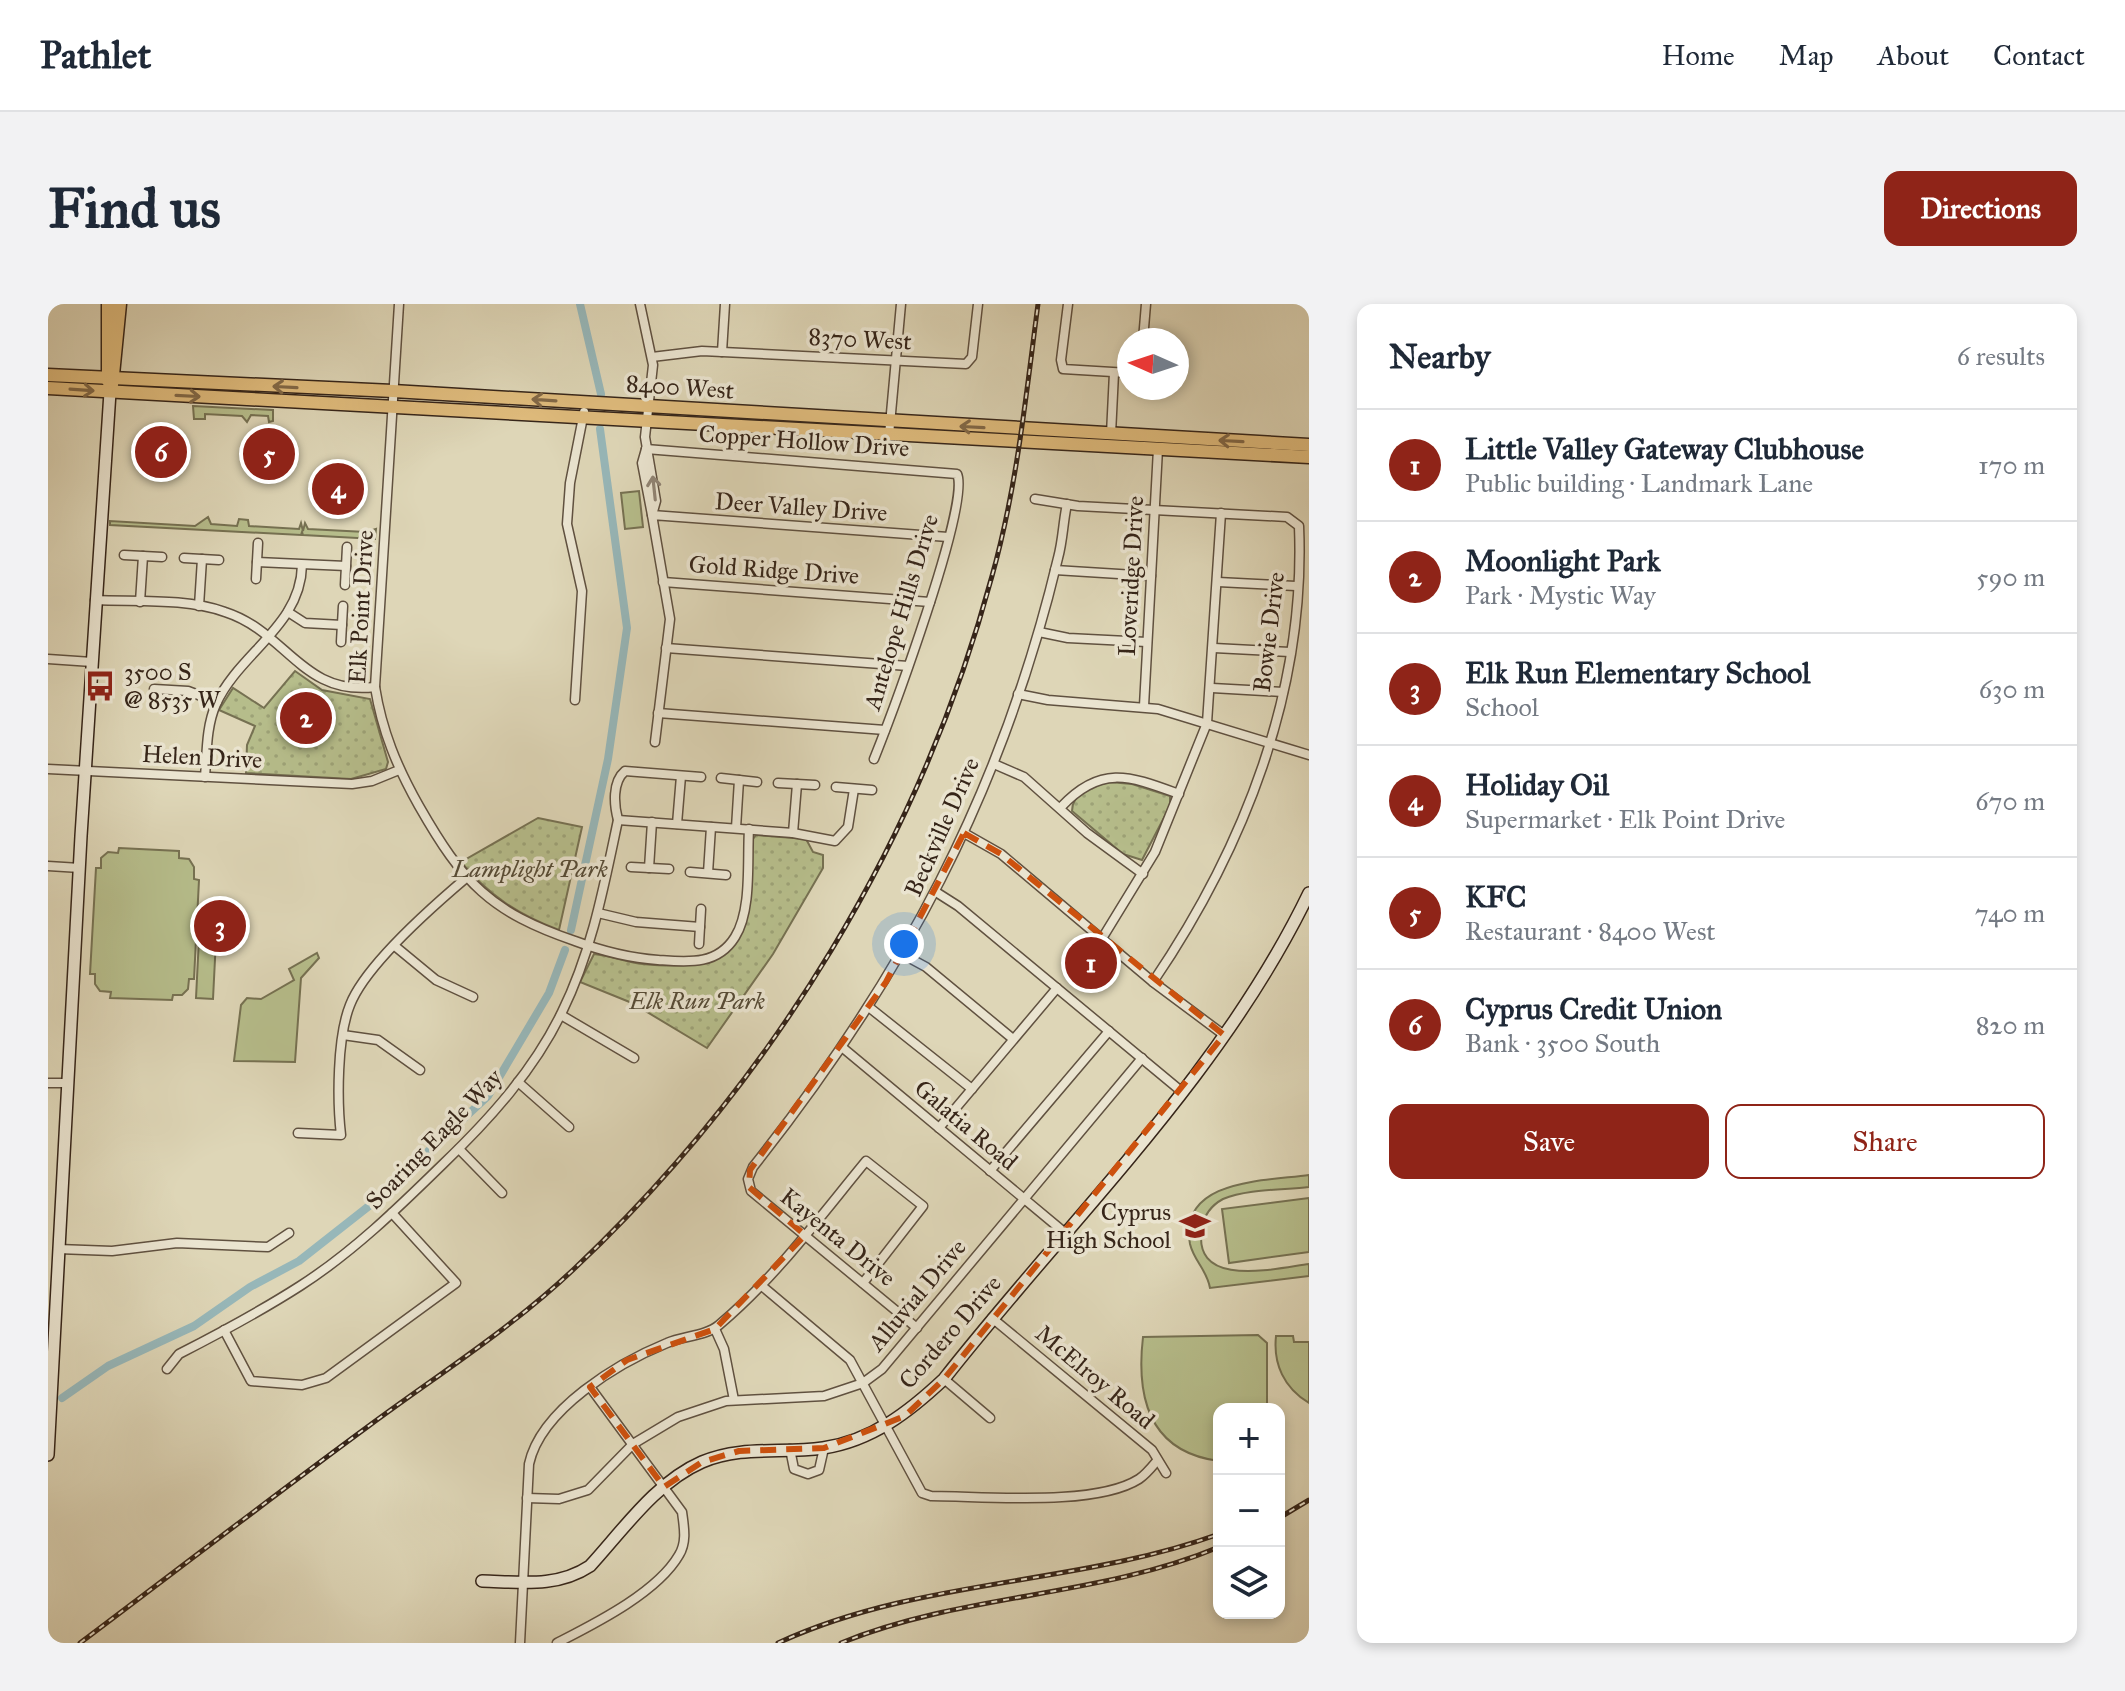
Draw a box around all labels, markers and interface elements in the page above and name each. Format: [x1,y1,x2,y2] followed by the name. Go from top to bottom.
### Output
[40,32,151,78] text: Pathlet
[1662,38,1735,73] text: Home
[1779,38,1833,73] text: Map
[1877,38,1949,73] text: About
[1993,38,2085,73] text: Contact
[1884,171,2077,246] button: Directions
[48,174,221,242] text: Find us
[808,321,913,357] street label: 8370 West
[1117,328,1189,400] north arrow
[1389,336,1491,377] text: Nearby
[1957,340,2045,372] text: 6 results
[625,368,736,406] street label: 8400 West
[272,380,299,395] one-way arrow
[68,383,95,398] one-way arrow
[174,389,201,404] one-way arrow
[531,392,558,407] one-way arrow
[698,419,910,463] street label: Copper Hollow Drive
[959,419,985,434] one-way arrow
[135,422,187,482] pin: 6
[243,424,295,484] pin: 5
[1465,431,1864,467] text: Little Valley Gateway Clubhouse
[1218,433,1245,448] one-way arrow
[1410,449,1420,481] text: 1
[1978,449,2045,481] text: 170 m
[312,459,364,519] pin: 4
[1465,467,1813,499] text: Public building · Landmark Lane
[646,476,661,501] one-way arrow
[714,486,888,528] street label: Deer Valley Drive
[1112,495,1150,657] street label: Loveridge Drive
[857,510,945,714] street label: Antelope Hills Drive
[342,529,380,685] street label: Elk Point Drive
[1465,543,1661,579] text: Moonlight Park
[688,549,860,591] street label: Gold Ridge Drive
[1409,561,1421,593] text: 2
[1976,561,2045,593] text: 590 m
[1247,570,1291,694] street label: Bowie Drive
[1465,579,1656,611] text: Park · Mystic Way
[1465,655,1810,691] text: Elk Run Elementary School
[124,657,222,715] place label: 3500 S @ 8535 W
[83,669,117,703] bus stop icon: 3500 S @ 8535 W
[1410,673,1420,705] text: 3
[1979,673,2045,705] text: 630 m
[280,688,332,748] pin: 2
[1465,691,1539,723] text: School
[141,739,263,775] street label: Helen Drive
[898,753,986,901] street label: Beckville Drive
[1465,767,1609,803] text: Holiday Oil
[1408,785,1422,817] text: 4
[1975,785,2045,817] text: 670 m
[1465,803,1785,835] text: Supermarket · Elk Point Drive
[451,854,608,884] park label: Lamplight Park
[1465,879,1526,915] text: KFC
[194,896,246,956] pin: 3
[1409,897,1421,929] text: 5
[1975,897,2045,929] text: 740 m
[1465,915,1716,947] text: Restaurant · 8400 West
[884,924,924,964] your location
[1065,933,1117,993] pin: 1
[628,986,765,1016] park label: Elk Run Park
[1465,991,1722,1027] text: Cyprus Credit Union
[1408,1009,1422,1041] text: 6
[1976,1009,2045,1041] text: 820 m
[1465,1027,1660,1059] text: Bank · 3500 South
[359,1062,509,1216] street label: Soaring Eagle Way
[908,1073,1024,1177] street label: Galatia Road
[1389,1104,1709,1179] button: Save
[1725,1104,2045,1179] button: Share
[774,1181,902,1293] street label: Kayenta Drive
[1046,1197,1172,1255] place label: Cyprus High School
[1178,1209,1212,1243] school or university icon: Cyprus High School
[861,1233,973,1358] street label: Alluvial Drive
[892,1269,1008,1395] street label: Cordero Drive
[1029,1318,1161,1436] street label: McElroy Road
[1213,1403,1285,1619] map controls
[1213,1403,1285,1475] button: +
[1213,1475,1285,1547] button: −
[1213,1547,1285,1619] button: layers

